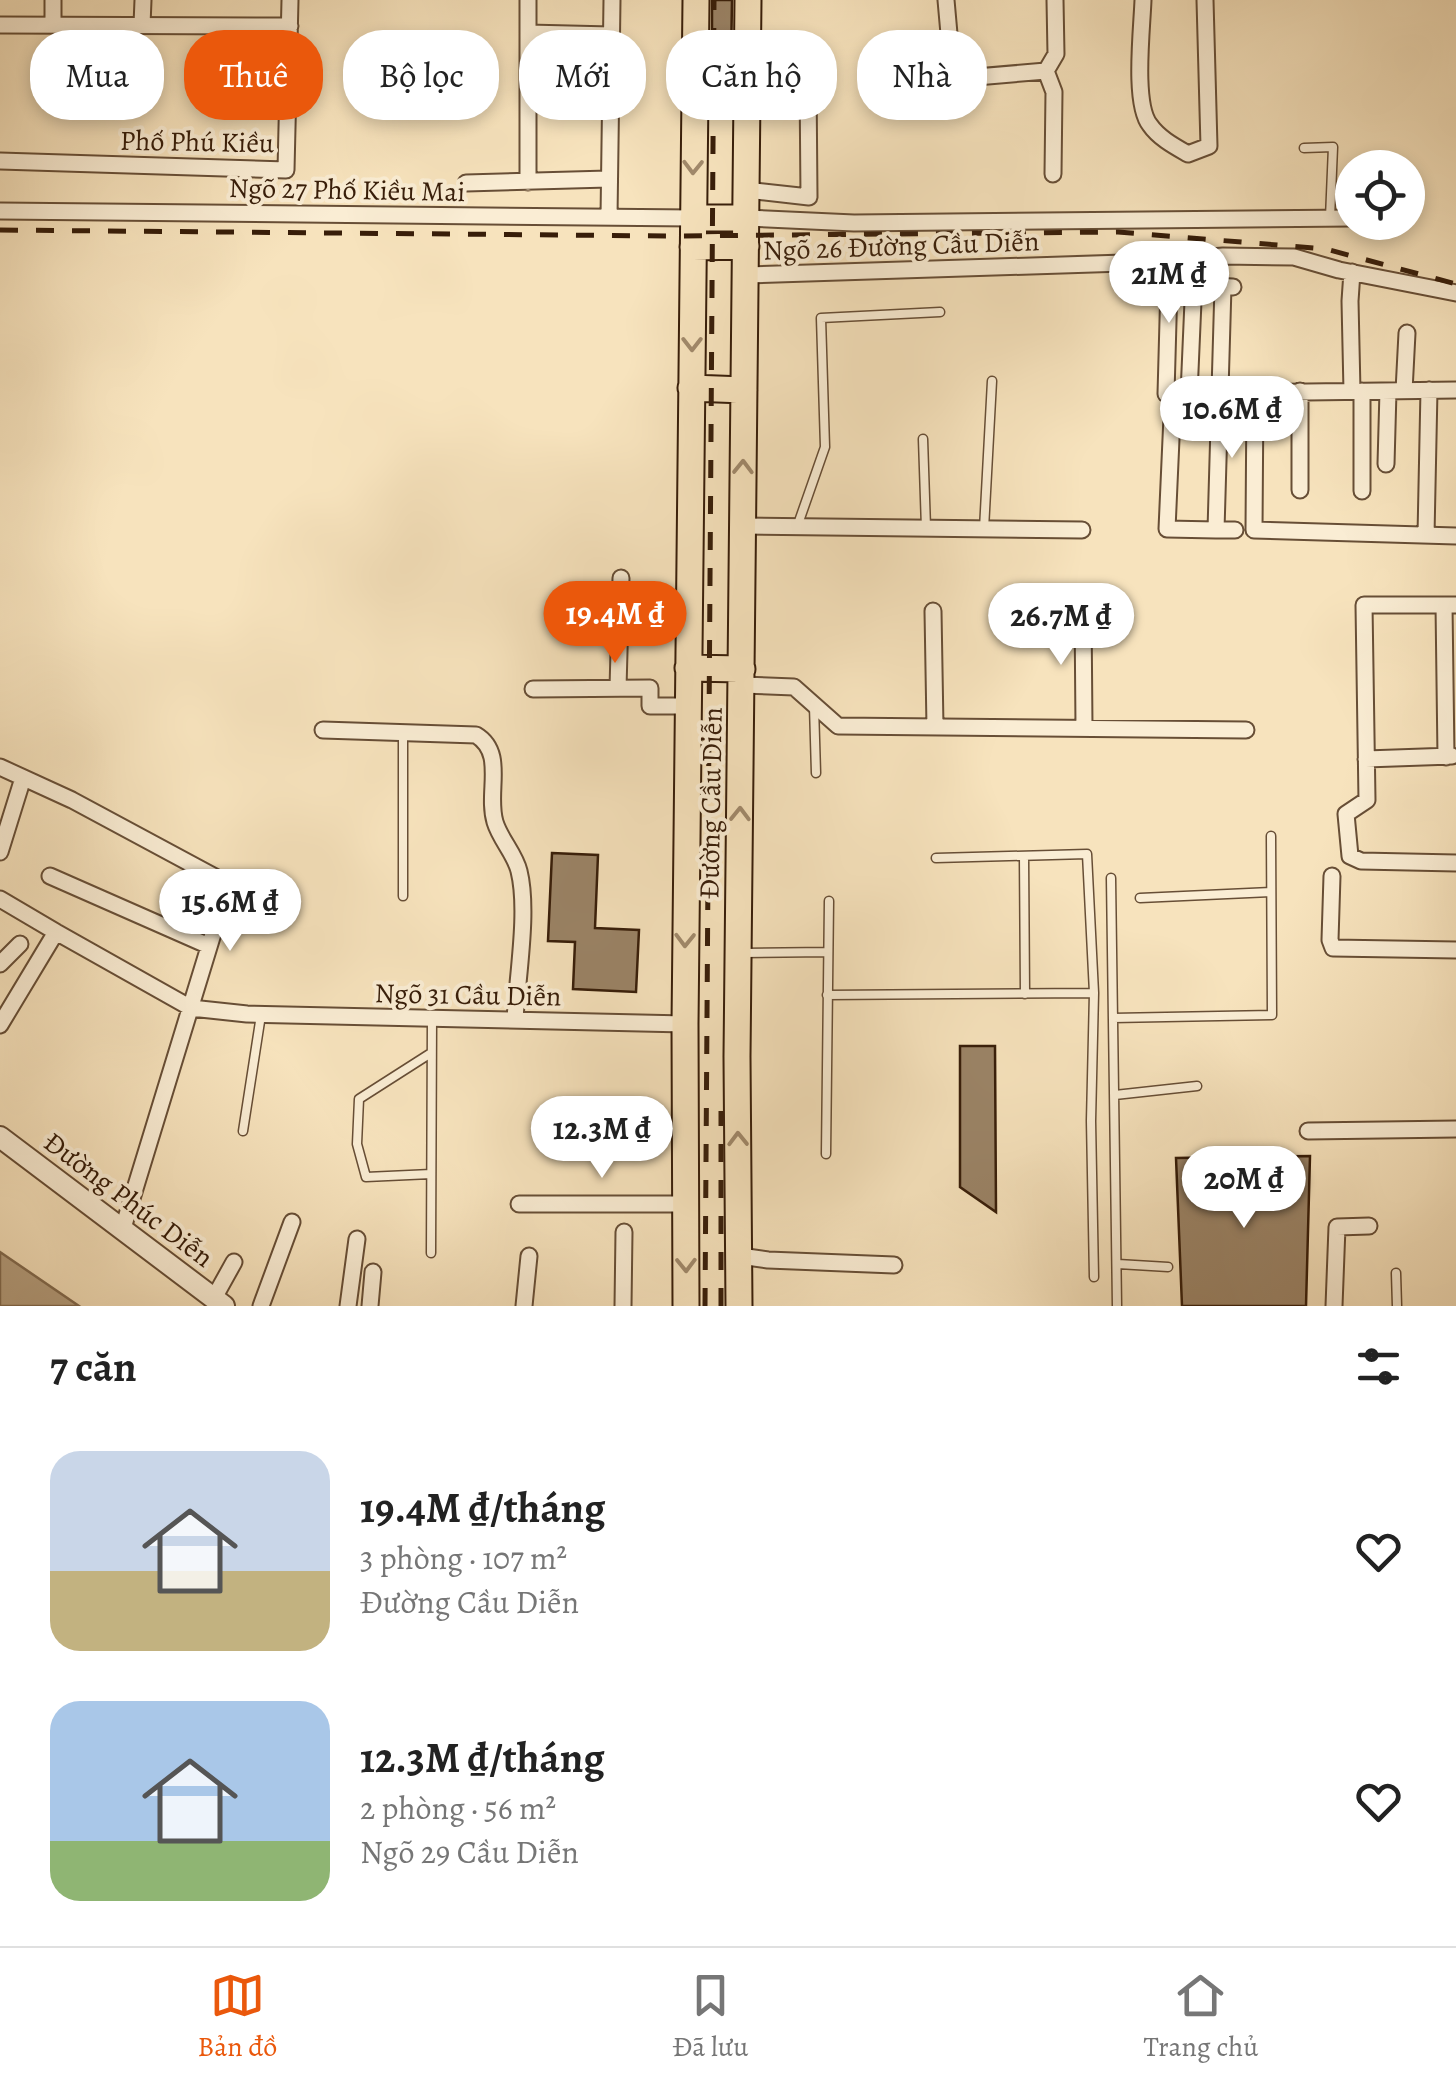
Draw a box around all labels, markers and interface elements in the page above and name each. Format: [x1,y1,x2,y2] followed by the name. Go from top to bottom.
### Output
[30,30,164,120] chip: Mua
[184,30,323,120] chip: Thuê
[343,30,499,120] chip: Bộ lọc
[519,30,646,120] chip: Mới
[666,30,837,120] chip: Căn hộ
[857,30,987,120] chip: Nhà
[120,122,275,162] street label: Phố Phú Kiều
[1335,150,1425,240] map controls
[1335,150,1425,240] button: locate
[682,160,704,176] one-way arrow
[228,169,466,211] street label: Ngõ 27 Phố Kiều Mai
[762,222,1040,270] street label: Ngõ 26 Đường Cầu Diễn
[1099,241,1239,326] pin: 21M ₫
[1131,251,1207,295] text: 21M ₫
[681,338,703,353] one-way arrow
[1140,376,1324,461] pin: 10.6M ₫
[1182,386,1282,430] text: 10.6M ₫
[732,458,754,474] one-way arrow
[523,581,707,666] pin: 19.4M ₫
[969,583,1153,668] pin: 26.7M ₫
[566,591,664,635] text: 19.4M ₫
[1010,593,1112,637] text: 26.7M ₫
[690,707,732,899] street label: Đường Cầu Diễn
[730,805,751,821] one-way arrow
[138,869,322,954] pin: 15.6M ₫
[181,879,279,923] text: 15.6M ₫
[675,933,696,949] one-way arrow
[374,974,562,1016] street label: Ngõ 31 Cầu Diễn
[510,1096,694,1181] pin: 12.3M ₫
[553,1106,651,1150] text: 12.3M ₫
[36,1123,221,1276] street label: Đường Phúc Diễn
[728,1130,749,1146] one-way arrow
[1174,1146,1314,1231] pin: 20M ₫
[1204,1156,1284,1200] text: 20M ₫
[675,1258,696,1274] one-way arrow
[50,1338,137,1395] text: 7 căn
[1351,1339,1406,1394] icon: filters
[360,1479,606,1536] text: 19.4M ₫/tháng
[130,1491,250,1611] icon: home
[1351,1524,1406,1579] icon: heart
[360,1536,567,1580] text: 3 phòng · 107 m²
[360,1580,579,1624] text: Đường Cầu Diễn
[360,1729,605,1786] text: 12.3M ₫/tháng
[130,1741,250,1861] icon: home
[1351,1774,1406,1829] icon: heart
[360,1786,556,1830] text: 2 phòng · 56 m²
[360,1830,579,1874] text: Ngõ 29 Cầu Diễn
[198,1968,277,2066] tab: Bản đồ
[672,1968,748,2066] tab: Đã lưu
[1144,1968,1258,2066] tab: Trang chủ

